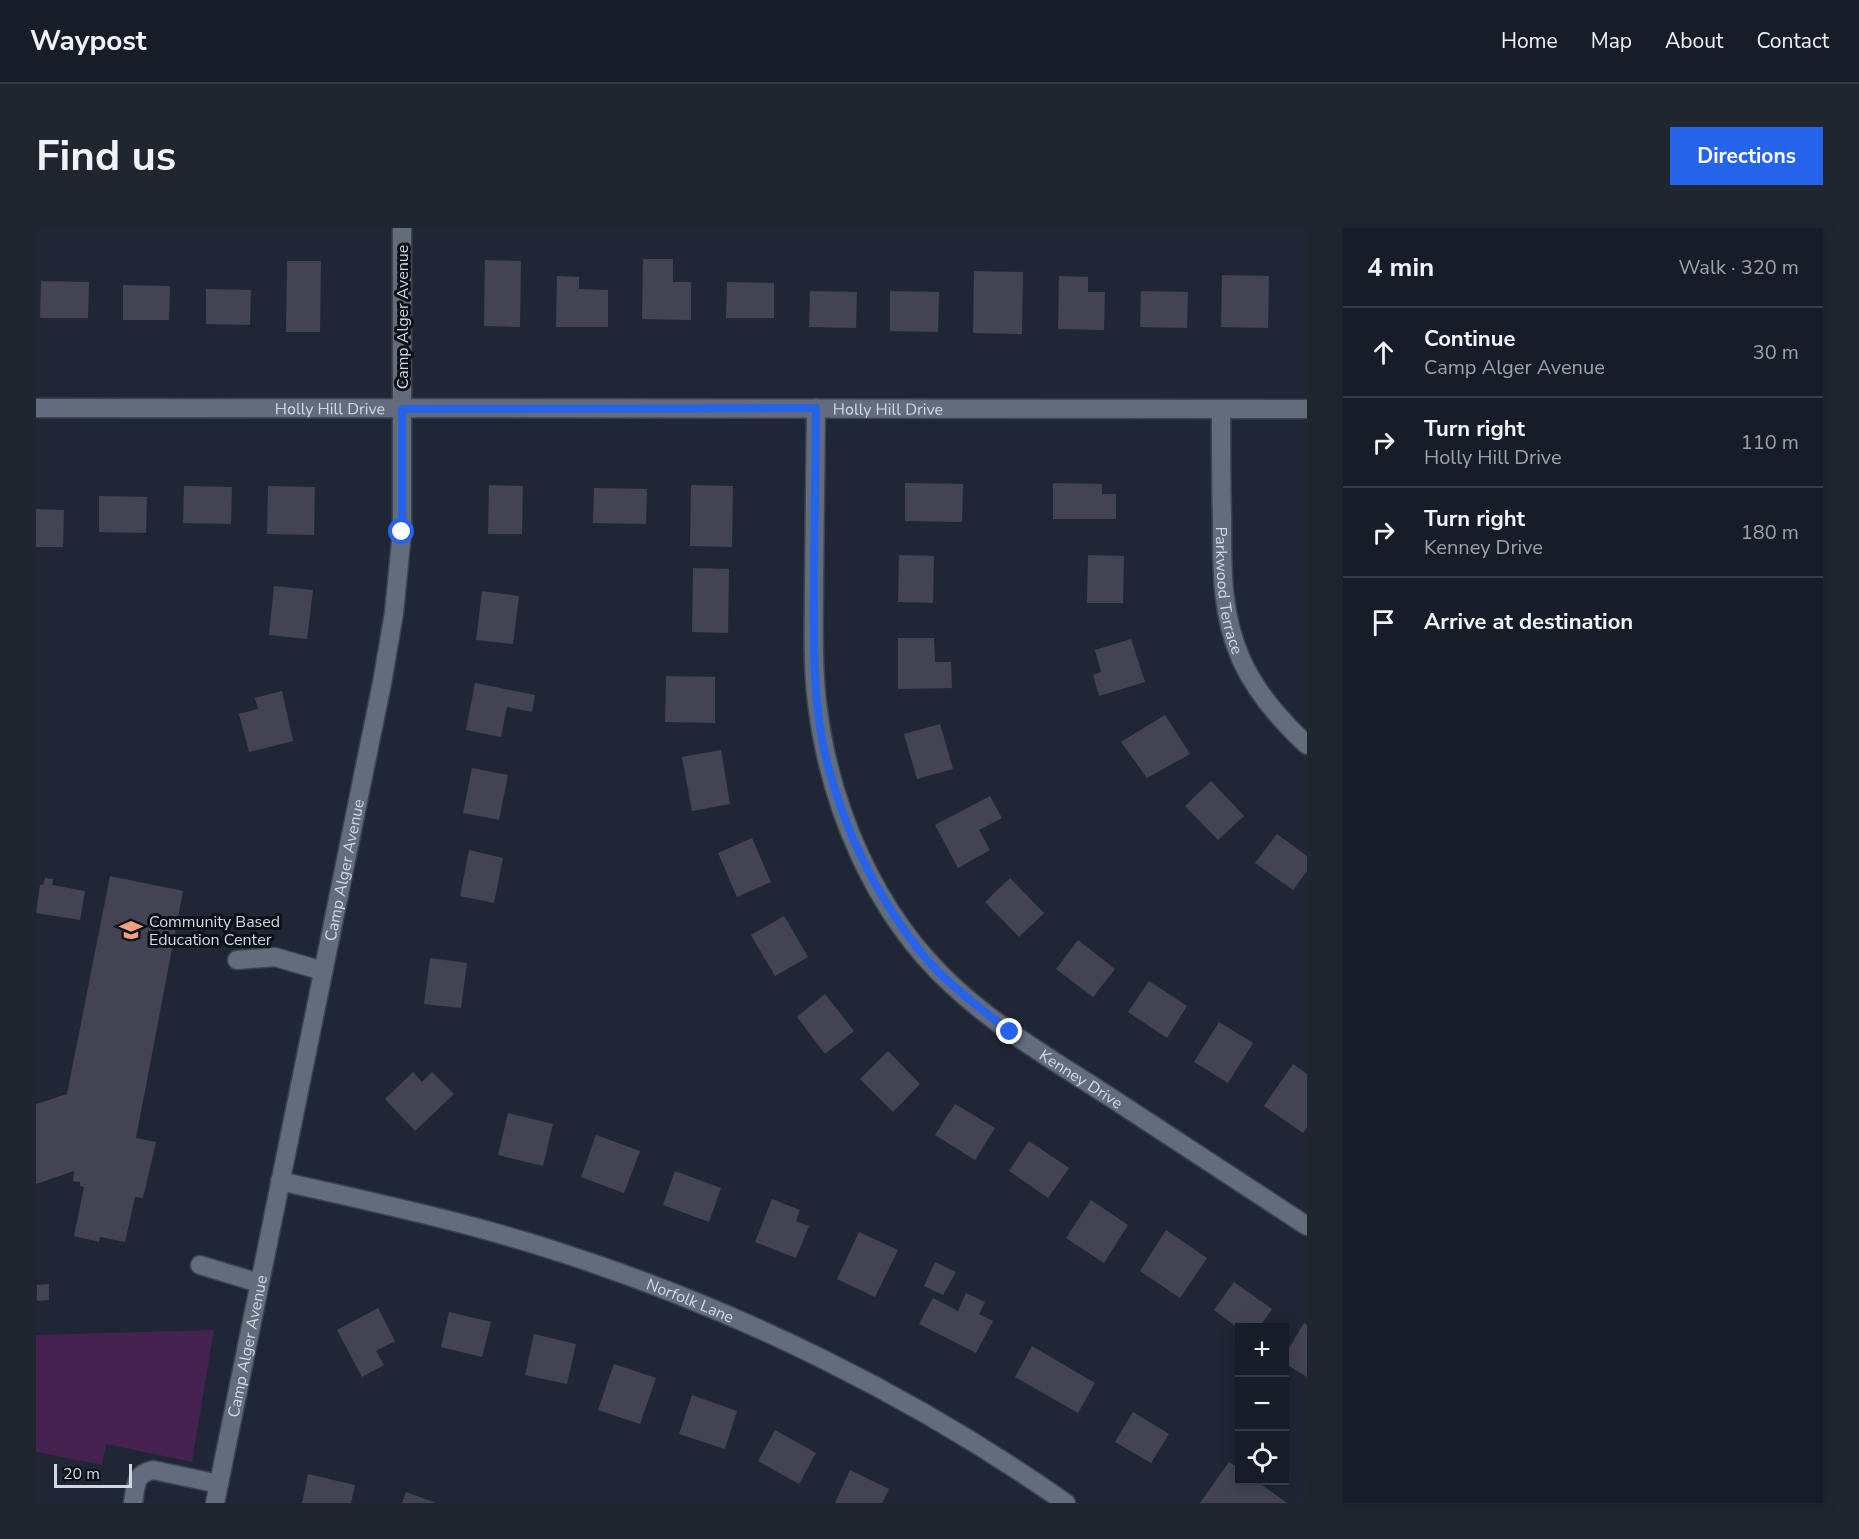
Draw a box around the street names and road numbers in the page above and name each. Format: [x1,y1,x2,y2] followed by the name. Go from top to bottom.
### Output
[392,245,414,389] street label: Camp Alger Avenue
[275,398,385,420] street label: Holly Hill Drive
[833,399,943,421] street label: Holly Hill Drive
[1210,527,1248,658] street label: Parkwood Terrace
[320,797,370,943] street label: Camp Alger Avenue
[1035,1045,1127,1115] street label: Kenney Drive
[223,1273,273,1420] street label: Camp Alger Avenue
[643,1274,737,1329] street label: Norfolk Lane

